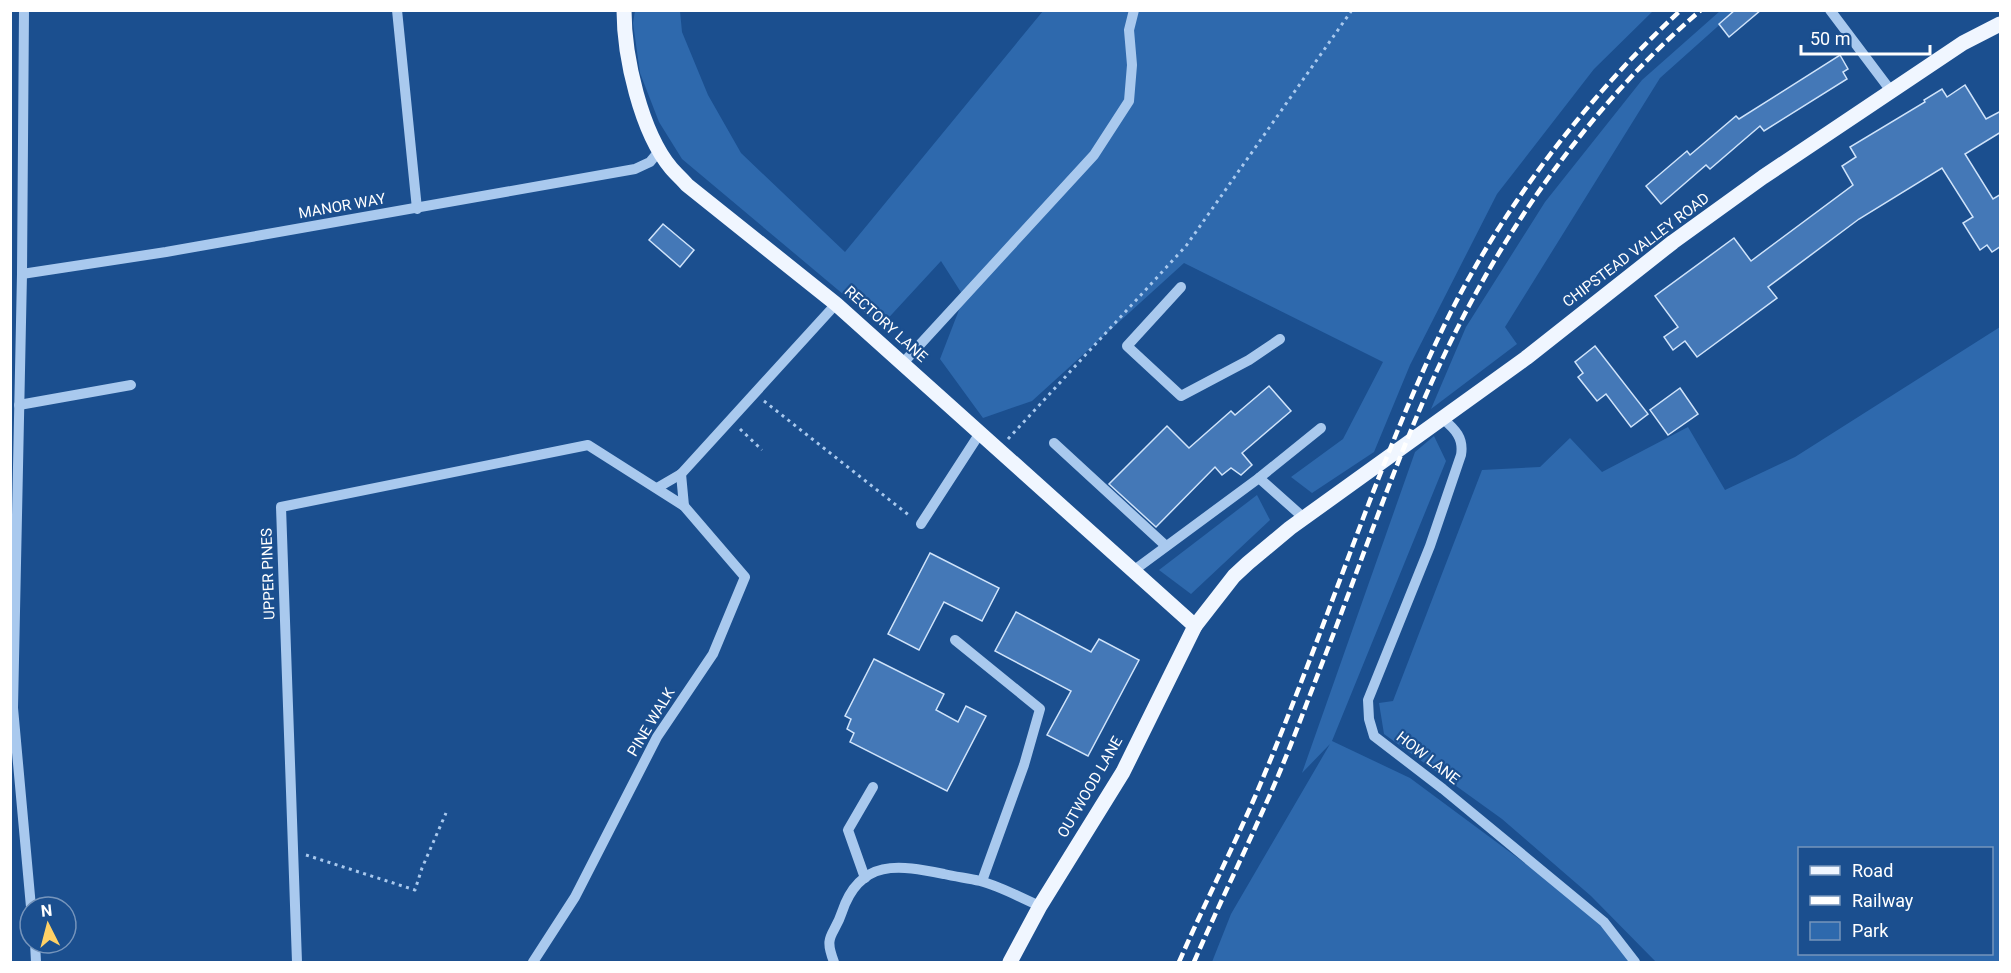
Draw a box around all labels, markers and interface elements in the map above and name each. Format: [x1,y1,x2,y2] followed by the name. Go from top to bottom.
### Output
[1801,18,1930,56] scale bar
[1810,28,1850,49] text: 50 m
[297,189,387,223] street label: MANOR WAY
[1559,189,1713,311] street label: CHIPSTEAD VALLEY ROAD
[841,282,931,366] street label: RECTORY LANE
[257,528,279,620] street label: UPPER PINES
[624,684,679,760] street label: PINE WALK
[1393,728,1464,789] street label: HOW LANE
[1054,733,1126,841] street label: OUTWOOD LANE
[1798,847,1993,955] legend
[1852,860,1893,881] text: Road
[1852,890,1914,911] text: Railway
[18,895,78,955] north arrow
[40,901,53,921] text: N
[1852,920,1889,941] text: Park

